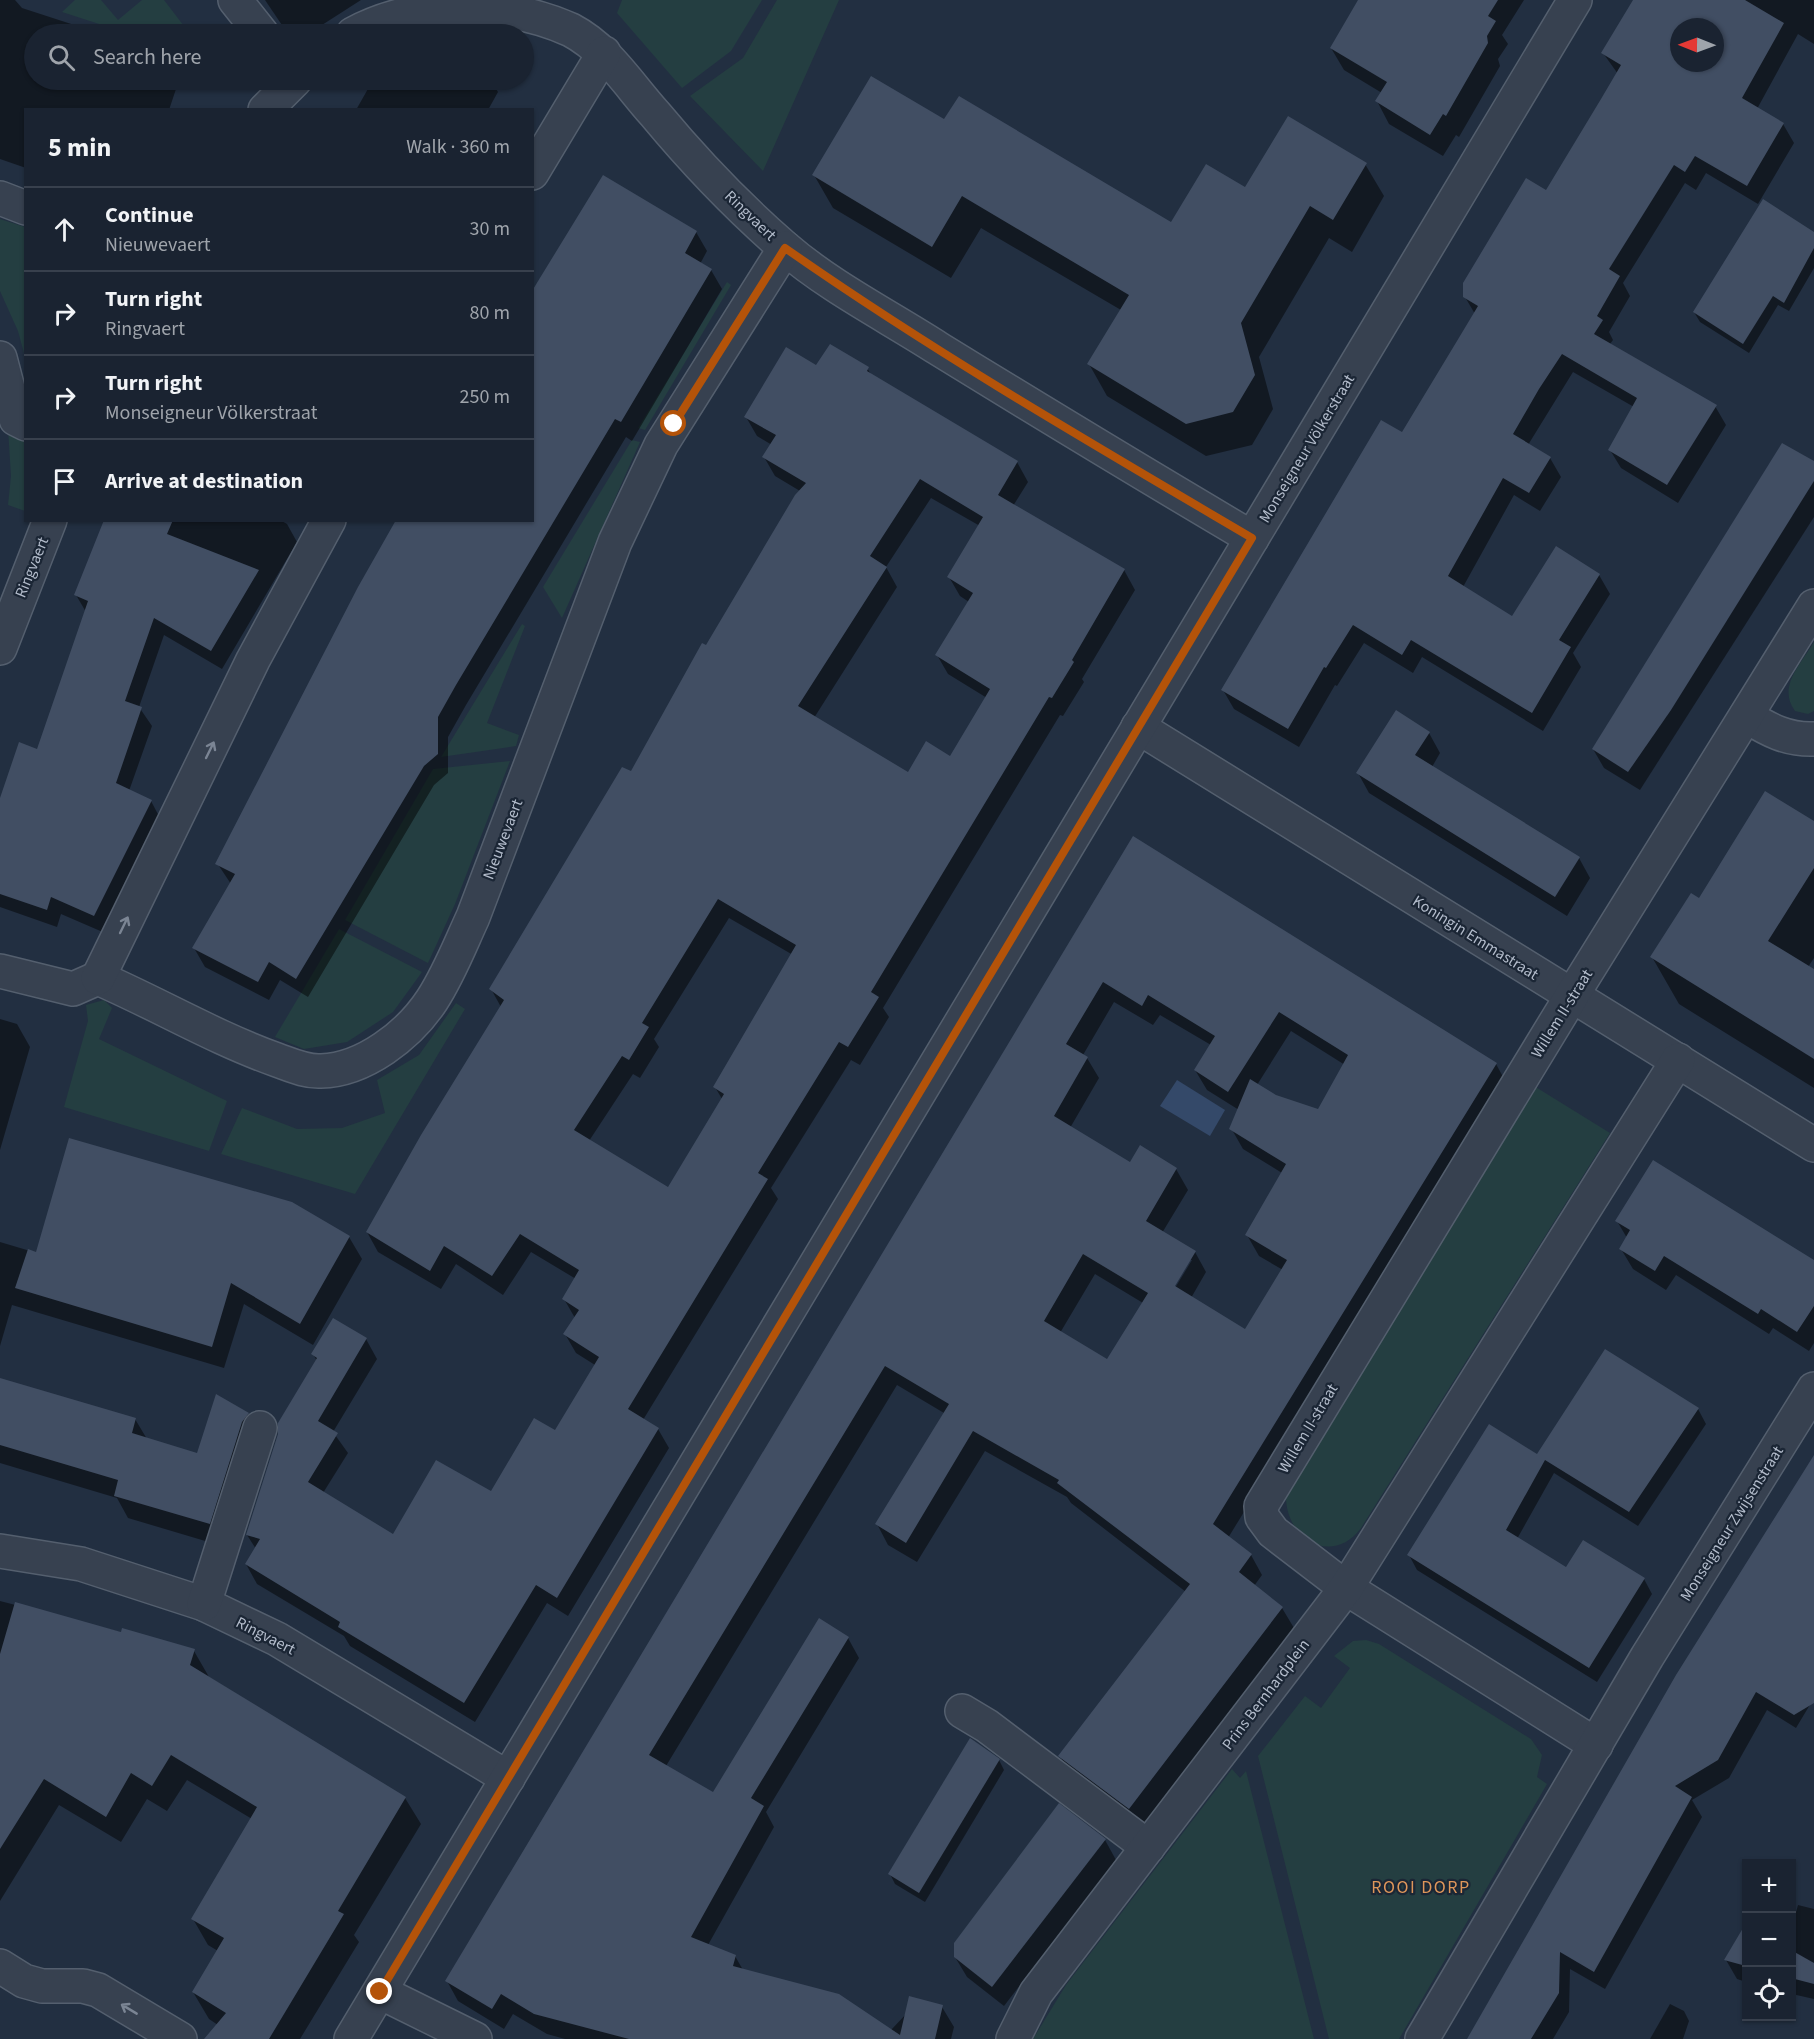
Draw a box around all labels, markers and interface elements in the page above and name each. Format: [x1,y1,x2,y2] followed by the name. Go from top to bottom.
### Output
[1670,18,1724,72] north arrow
[24,24,534,90] search box
[45,41,78,74] icon: search
[93,41,201,73] text: Search here
[48,129,111,166] text: 5 min
[406,133,510,161] text: Walk · 360 m
[720,186,781,246] street label: Ringvaert
[105,199,194,231] text: Continue
[48,213,81,246] icon: ahead
[470,215,510,243] text: 30 m
[105,231,211,259] text: Nieuwevaert
[105,283,202,315] text: Turn right
[48,297,81,330] icon: right
[470,299,510,327] text: 80 m
[105,315,185,343] text: Ringvaert
[105,367,202,399] text: Turn right
[1254,370,1360,527] street label: Monseigneur Völkerstraat
[48,381,81,414] icon: right
[460,383,510,411] text: 250 m
[105,399,317,427] text: Monseigneur Völkerstraat
[660,410,686,436] route start
[48,465,81,498] icon: arrive
[105,465,303,497] text: Arrive at destination
[10,533,54,601] street label: Ringvaert
[204,742,216,760] one-way arrow
[478,795,529,883] street label: Nieuwevaert
[1408,890,1543,986] street label: Koningin Emmastraat
[118,917,130,935] one-way arrow
[1526,964,1598,1062] street label: Willem II-straat
[1272,1379,1344,1477] street label: Willem II-straat
[1675,1441,1789,1605] street label: Monseigneur Zwijsenstraat
[232,1612,300,1660] street label: Ringvaert
[1217,1635,1315,1755] street label: Prins Bernhardplein
[1742,1859,1796,2021] map controls
[1742,1859,1796,1913] button: +
[1371,1875,1471,1900] district label: ROOI DORP
[1742,1913,1796,1967] button: −
[1742,1967,1796,2021] button: locate
[366,1978,392,2004] route end
[121,2002,138,2014] one-way arrow

